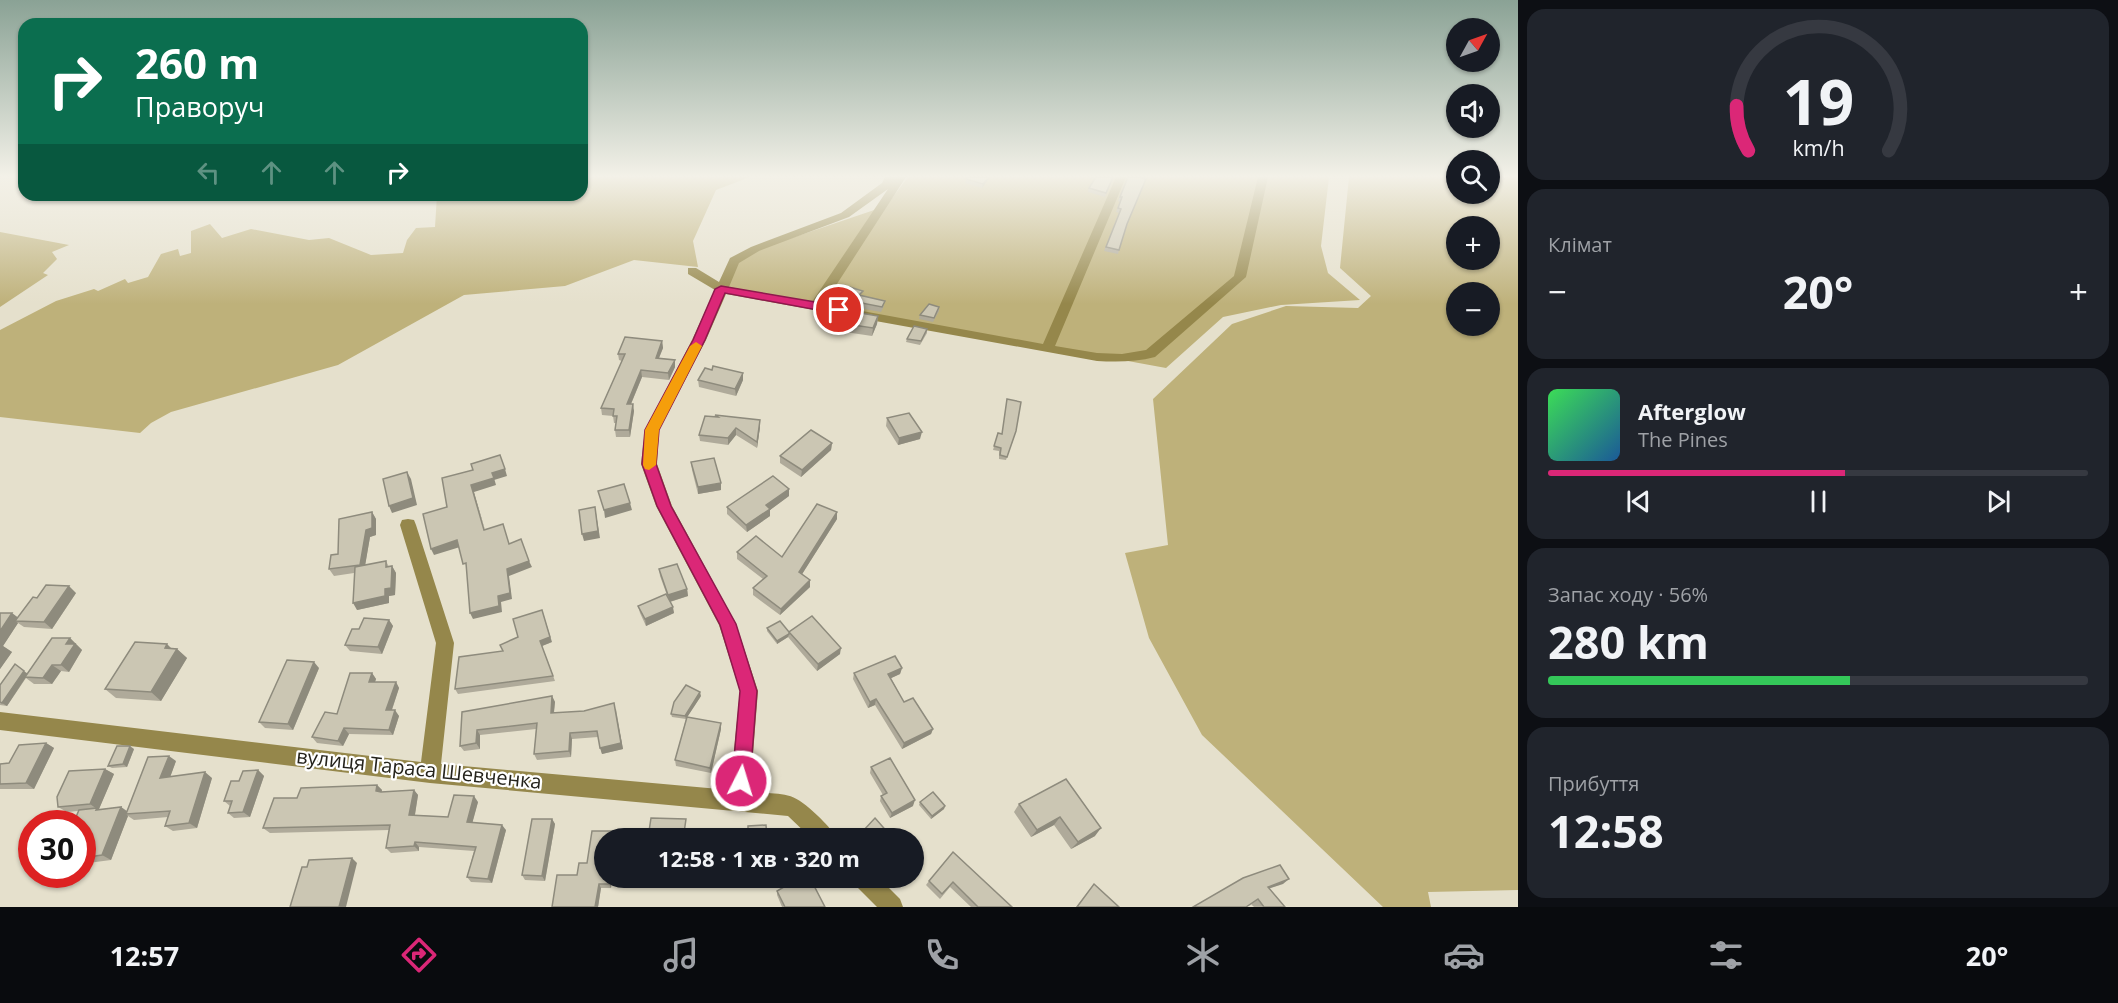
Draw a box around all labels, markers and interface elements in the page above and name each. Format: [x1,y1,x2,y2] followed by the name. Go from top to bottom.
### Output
[1446,18,1500,72] north arrow
[1446,18,1500,336] map controls
[135,34,259,91] text: 260 m
[36,42,114,120] icon: right
[1782,58,1854,143] text: 19
[1446,84,1500,138] button: sound
[135,88,264,125] text: Праворуч
[1792,134,1844,163] text: km/h
[1446,150,1500,204] button: search
[192,156,225,189] icon: left
[255,156,288,189] icon: ahead
[318,156,351,189] icon: ahead
[381,156,414,189] icon: right
[1446,216,1500,270] button: +
[1548,231,1612,258] text: Клімат
[1783,261,1853,322] text: 20°
[1548,269,1567,314] text: −
[2069,269,2088,314] text: +
[1446,282,1500,336] button: −
[813,284,864,335] pin
[822,293,855,326] icon: arrive
[1638,396,1746,426] text: Afterglow
[1638,426,1728,453] text: The Pines
[1622,485,1655,518] icon: previous
[1802,485,1835,518] icon: pause
[1982,485,2015,518] icon: next
[1548,581,1708,608] text: Запас ходу · 56%
[1548,611,1709,672] text: 280 km
[295,742,543,795] street label: вулиця Тараса Шевченка
[709,749,773,813] position arrow
[1548,770,1639,797] text: Прибуття
[1548,800,1664,861] text: 12:58
[18,810,96,888] speed limit sign: 30
[658,843,860,873] text: 12:58 · 1 хв · 320 m
[398,934,440,976] icon: directions
[660,934,702,976] icon: music
[921,934,963,976] icon: phone
[1182,934,1224,976] icon: climate
[1443,934,1485,976] icon: car
[1705,934,1747,976] icon: filters
[110,937,179,974] text: 12:57
[1966,937,2008,974] text: 20°

